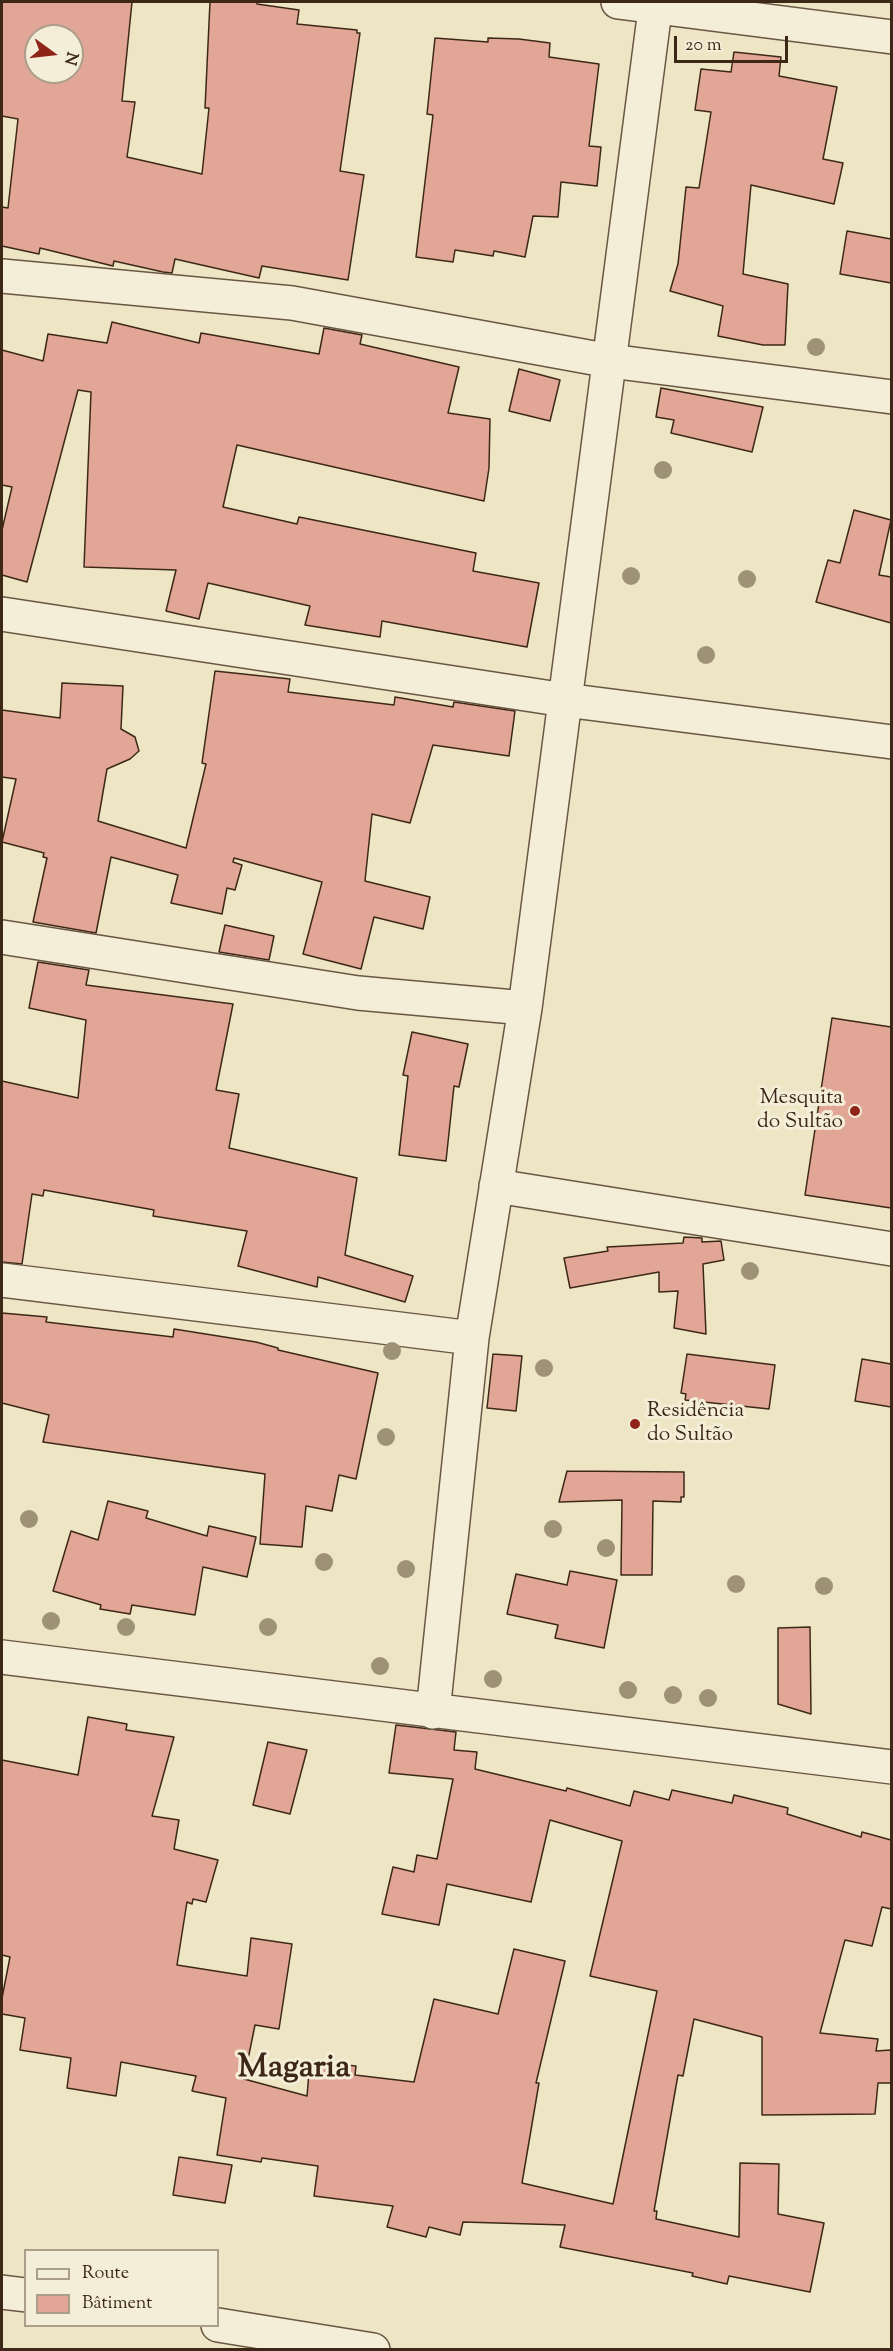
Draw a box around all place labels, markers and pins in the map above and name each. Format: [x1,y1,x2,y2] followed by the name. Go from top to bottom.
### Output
[757,1086,843,1136] place label: Mesquita do Sultão
[848,1104,862,1118] marker: Mesquita do Sultão
[647,1399,744,1449] place label: Residência do Sultão
[628,1417,642,1431] marker: Residência do Sultão

